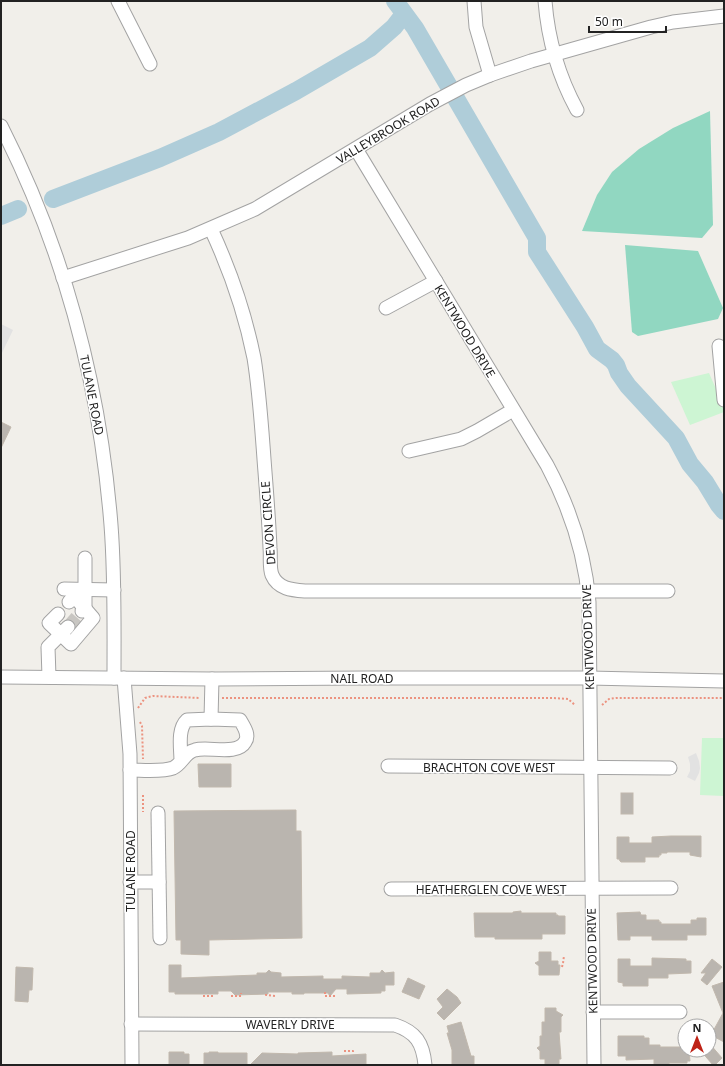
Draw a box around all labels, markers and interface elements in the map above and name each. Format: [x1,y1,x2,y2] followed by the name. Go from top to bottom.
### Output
[589,8,666,34] scale bar
[595,13,623,30] text: 50 m
[333,92,443,168] street label: VALLEYBROOK ROAD
[430,281,500,381] street label: KENTWOOD DRIVE
[76,353,108,437] street label: TULANE ROAD
[257,481,279,565] street label: DEVON CIRCLE
[578,584,598,690] street label: KENTWOOD DRIVE
[330,670,394,687] street label: NAIL ROAD
[423,759,555,776] street label: BRACHTON COVE WEST
[122,830,139,912] street label: TULANE ROAD
[416,881,567,898] street label: HEATHERGLEN COVE WEST
[583,908,601,1014] street label: KENTWOOD DRIVE
[245,1016,335,1033] street label: WAVERLY DRIVE
[677,1018,717,1058] north arrow
[693,1020,701,1035] text: N

